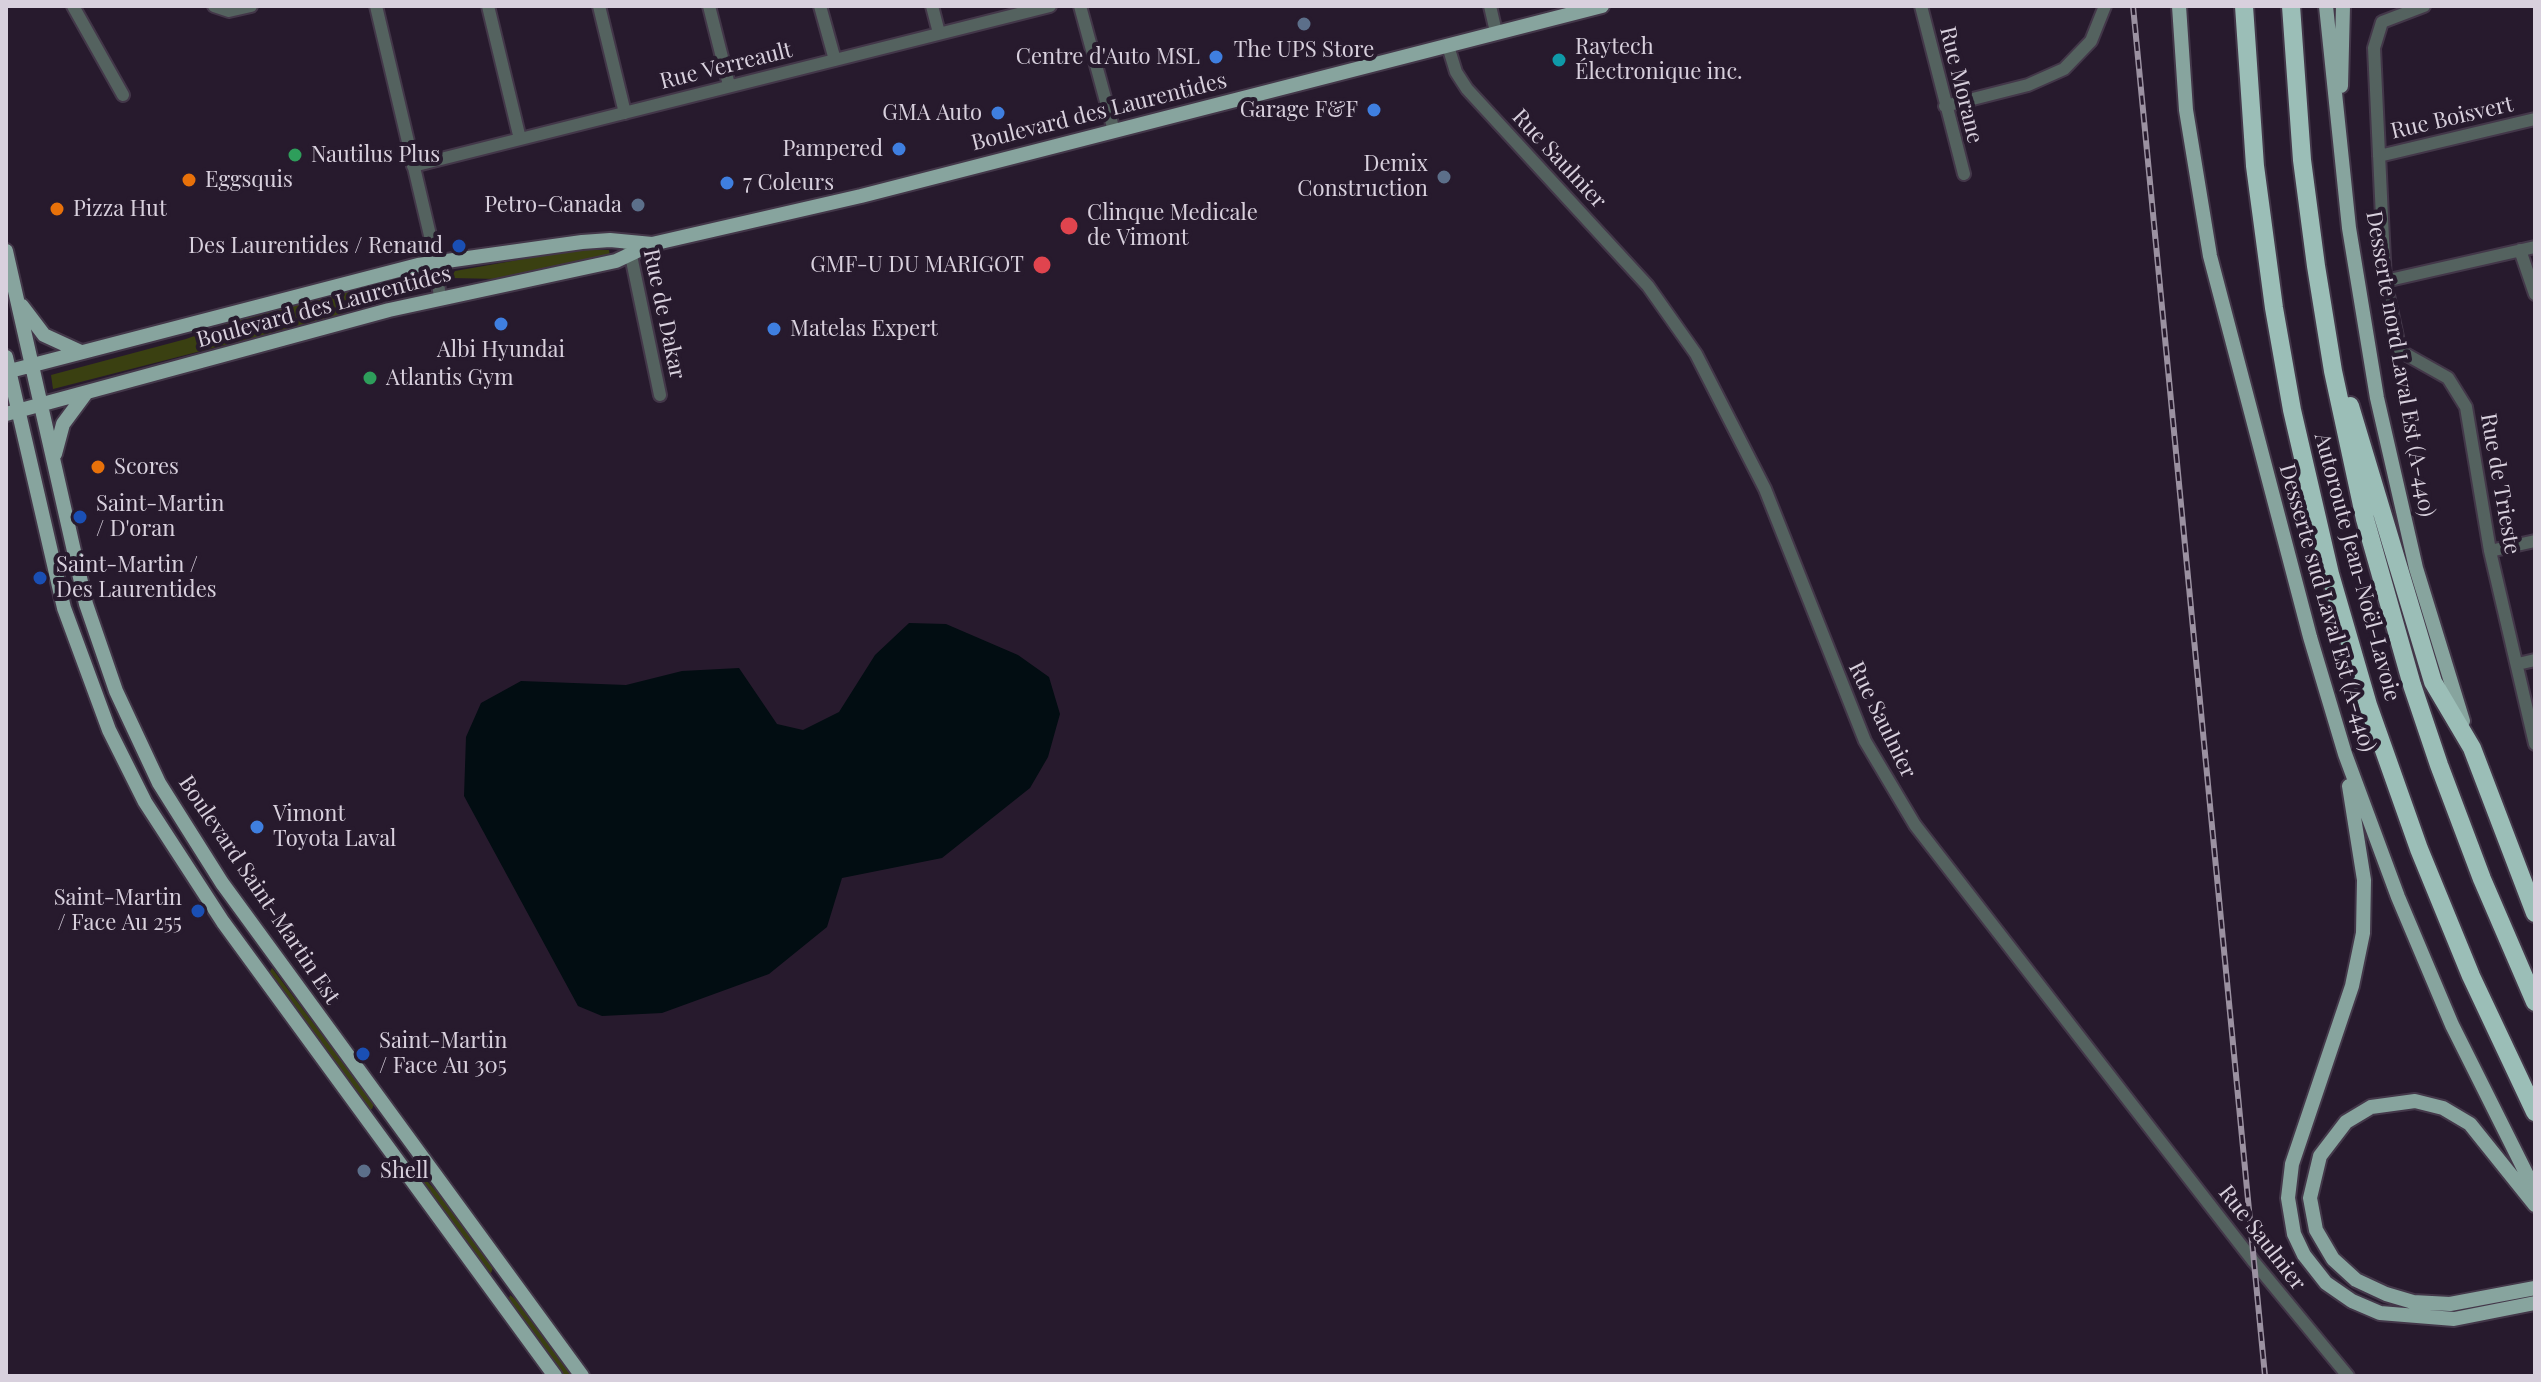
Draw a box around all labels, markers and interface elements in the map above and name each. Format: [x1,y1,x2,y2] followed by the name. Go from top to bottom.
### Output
[1295,15,1313,33] marker: The UPS Store
[1934,24,1988,146] street label: Rue Morane
[1575,34,1743,86] place label: Raytech Électronique inc.
[657,37,795,95] street label: Rue Verreault
[1234,37,1374,63] place label: The UPS Store
[1016,44,1200,70] place label: Centre d'Auto MSL
[1207,48,1225,66] marker: Centre d'Auto MSL
[1550,51,1568,69] marker: Raytech Électronique inc.
[969,67,1229,157] street label: Boulevard des Laurentides
[2388,91,2516,145] street label: Rue Boisvert
[1240,97,1358,123] place label: Garage F&F
[882,100,982,126] place label: GMA Auto
[1365,101,1383,119] marker: Garage F&F
[989,104,1007,122] marker: GMA Auto
[1506,104,1612,214] street label: Rue Saulnier
[783,136,883,162] place label: Pampered
[890,140,908,158] marker: Pampered
[311,142,440,168] place label: Nautilus Plus
[286,146,304,164] marker: Nautilus Plus
[1297,151,1428,202] place label: Demix Construction
[205,167,293,193] place label: Eggsquis
[1435,168,1453,186] marker: Demix Construction
[743,170,834,196] place label: 7 Coleurs
[180,171,198,189] marker: Eggsquis
[718,174,736,192] marker: 7 Coleurs
[484,192,622,218] place label: Petro-Canada
[73,196,167,222] place label: Pizza Hut
[629,196,647,214] marker: Petro-Canada
[48,200,66,218] marker: Pizza Hut
[1087,200,1258,252] place label: Clinque Medicale de Vimont
[2360,209,2440,519] street label: Desserte nord Laval Est (A-440)
[1058,215,1080,237] marker: Clinque Medicale de Vimont
[188,233,443,259] place label: Des Laurentides / Renaud
[450,237,468,255] marker: Des Laurentides / Renaud
[637,246,691,382] street label: Rue de Dakar
[810,252,1024,278] place label: GMF-U DU MARIGOT
[1031,254,1053,276] marker: GMF-U DU MARIGOT
[194,260,454,354] street label: Boulevard des Laurentides
[492,315,510,333] marker: Albi Hyundai
[790,316,938,342] place label: Matelas Expert
[765,320,783,338] marker: Matelas Expert
[437,337,565,363] place label: Albi Hyundai
[386,365,514,391] place label: Atlantis Gym
[361,369,379,387] marker: Atlantis Gym
[2475,411,2525,557] street label: Rue de Trieste
[2308,430,2406,704] street label: Autoroute Jean-Noël-Lavoie
[114,454,179,480] place label: Scores
[89,458,107,476] marker: Scores
[2273,461,2381,755] street label: Desserte sud Laval Est (A-440)
[96,491,224,542] place label: Saint-Martin / D'oran
[71,508,89,526] marker: Saint-Martin / D'oran
[56,552,217,604] place label: Saint-Martin / Des Laurentides
[31,569,49,587] marker: Saint-Martin / Des Laurentides
[1843,658,1921,782] street label: Rue Saulnier
[173,771,345,1009] street label: Boulevard Saint-Martin Est
[273,801,396,852] place label: Vimont Toyota Laval
[248,818,266,836] marker: Vimont Toyota Laval
[54,885,182,936] place label: Saint-Martin / Face Au 255
[189,902,207,920] marker: Saint-Martin / Face Au 255
[379,1028,507,1080] place label: Saint-Martin / Face Au 305
[354,1045,372,1063] marker: Saint-Martin / Face Au 305
[380,1158,429,1184] place label: Shell
[355,1162,373,1180] marker: Shell
[2213,1180,2311,1296] street label: Rue Saulnier

